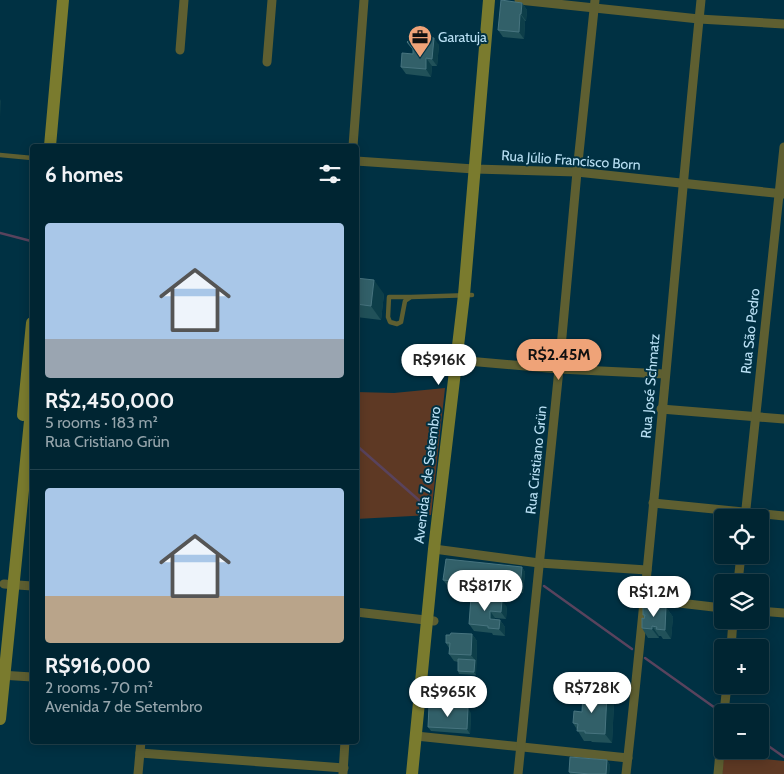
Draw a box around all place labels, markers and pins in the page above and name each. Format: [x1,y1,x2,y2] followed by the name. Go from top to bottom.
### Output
[407,24,433,58] office icon: Garatuja
[438,28,487,46] place label: Garatuja
[513,338,605,381] pin: R$2.45M
[398,344,480,386] pin: R$916K
[444,570,526,612] pin: R$817K
[613,576,695,618] pin: R$1.2M
[551,672,633,714] pin: R$728K
[407,676,489,718] pin: R$965K

